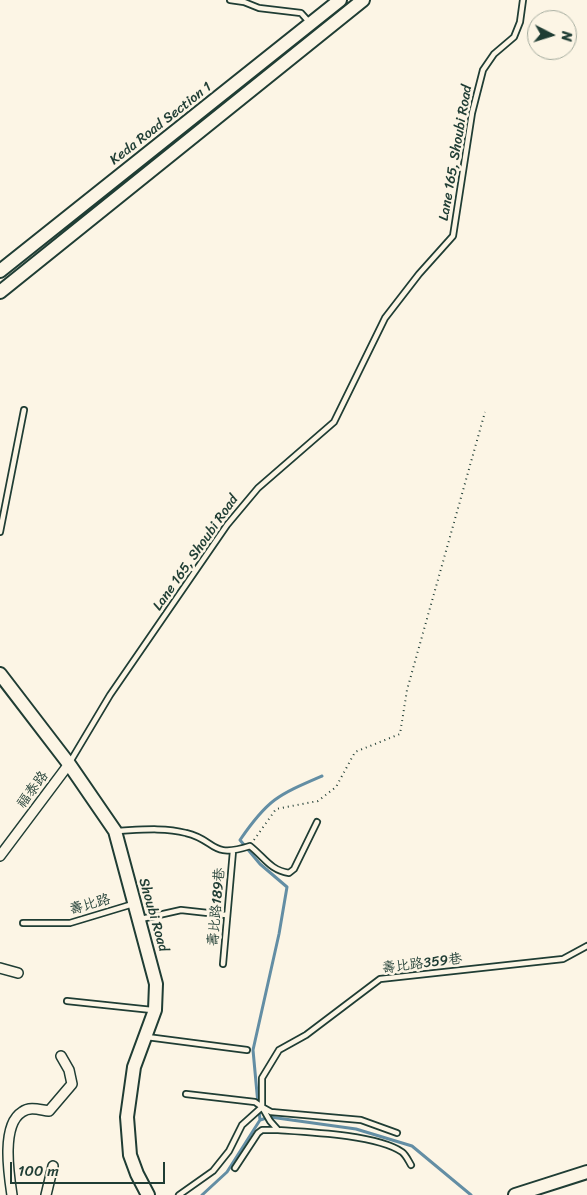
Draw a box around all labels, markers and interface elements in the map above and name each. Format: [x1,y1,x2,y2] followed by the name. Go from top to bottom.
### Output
[527,10,577,60] north arrow
[554,30,579,42] text: N
[107,79,215,169] street label: Keda Road Section 1
[436,84,476,222] street label: Lane 165, Shoubi Road
[150,492,242,614] street label: Lane 165, Shoubi Road
[14,768,52,812] street label: 福泰路
[205,867,229,947] street label: 壽比路189巷
[134,876,172,954] street label: Shoubi Road
[67,891,113,919] street label: 壽比路
[381,951,463,977] street label: 壽比路359巷
[12,1152,168,1184] scale bar
[18,1158,59,1184] text: 100 m

